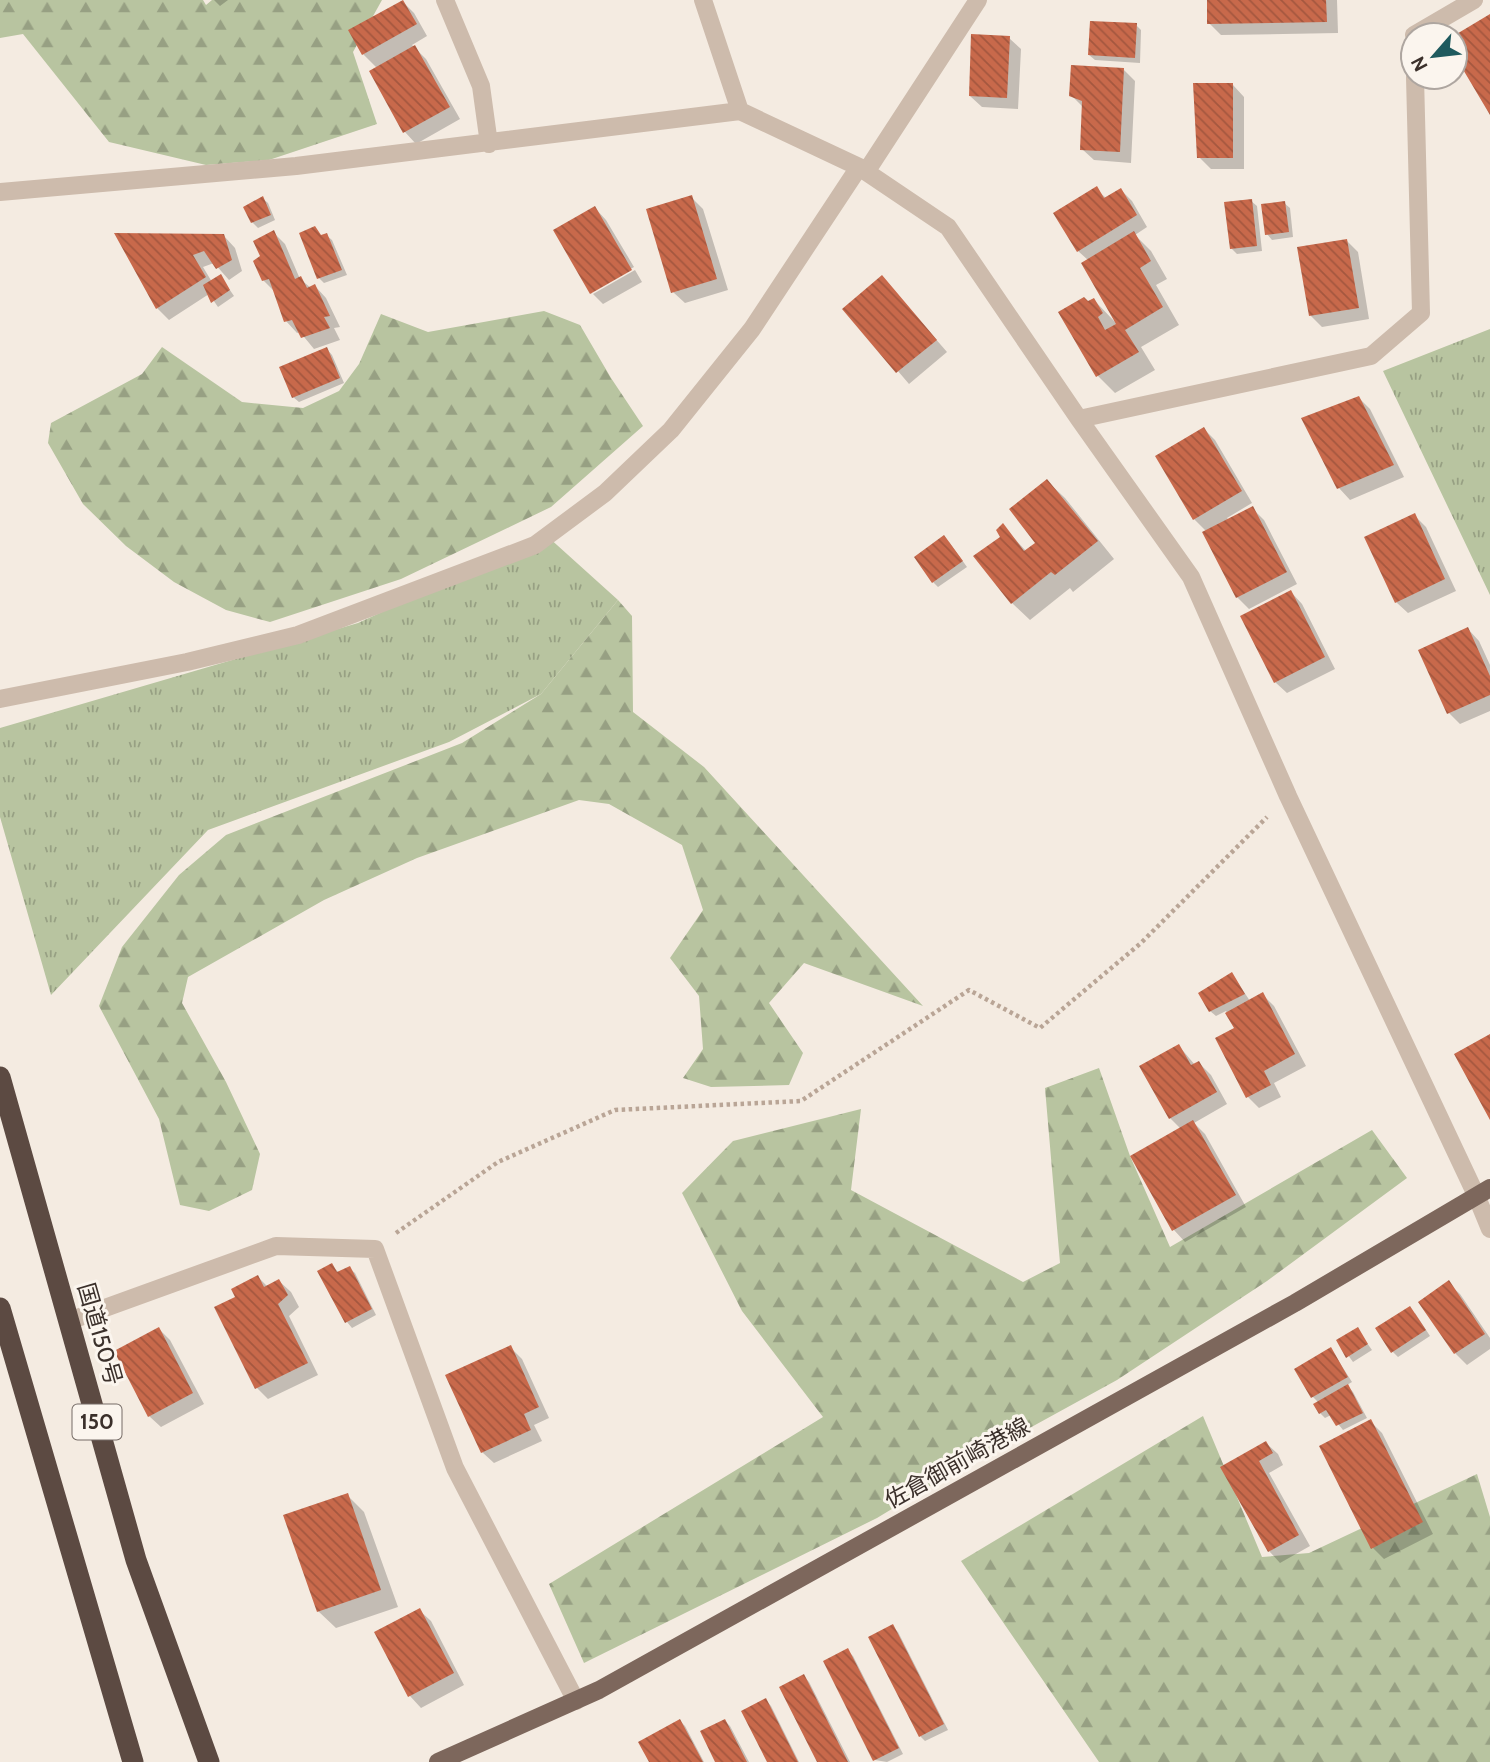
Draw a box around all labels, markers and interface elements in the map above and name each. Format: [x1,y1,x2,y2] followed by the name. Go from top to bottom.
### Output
[1399,21,1469,91] north arrow
[1406,52,1433,75] text: N
[72,1280,128,1388] street label: 国道150号
[72,1404,122,1440] road number: 150
[880,1412,1034,1514] street label: 佐倉御前崎港線

